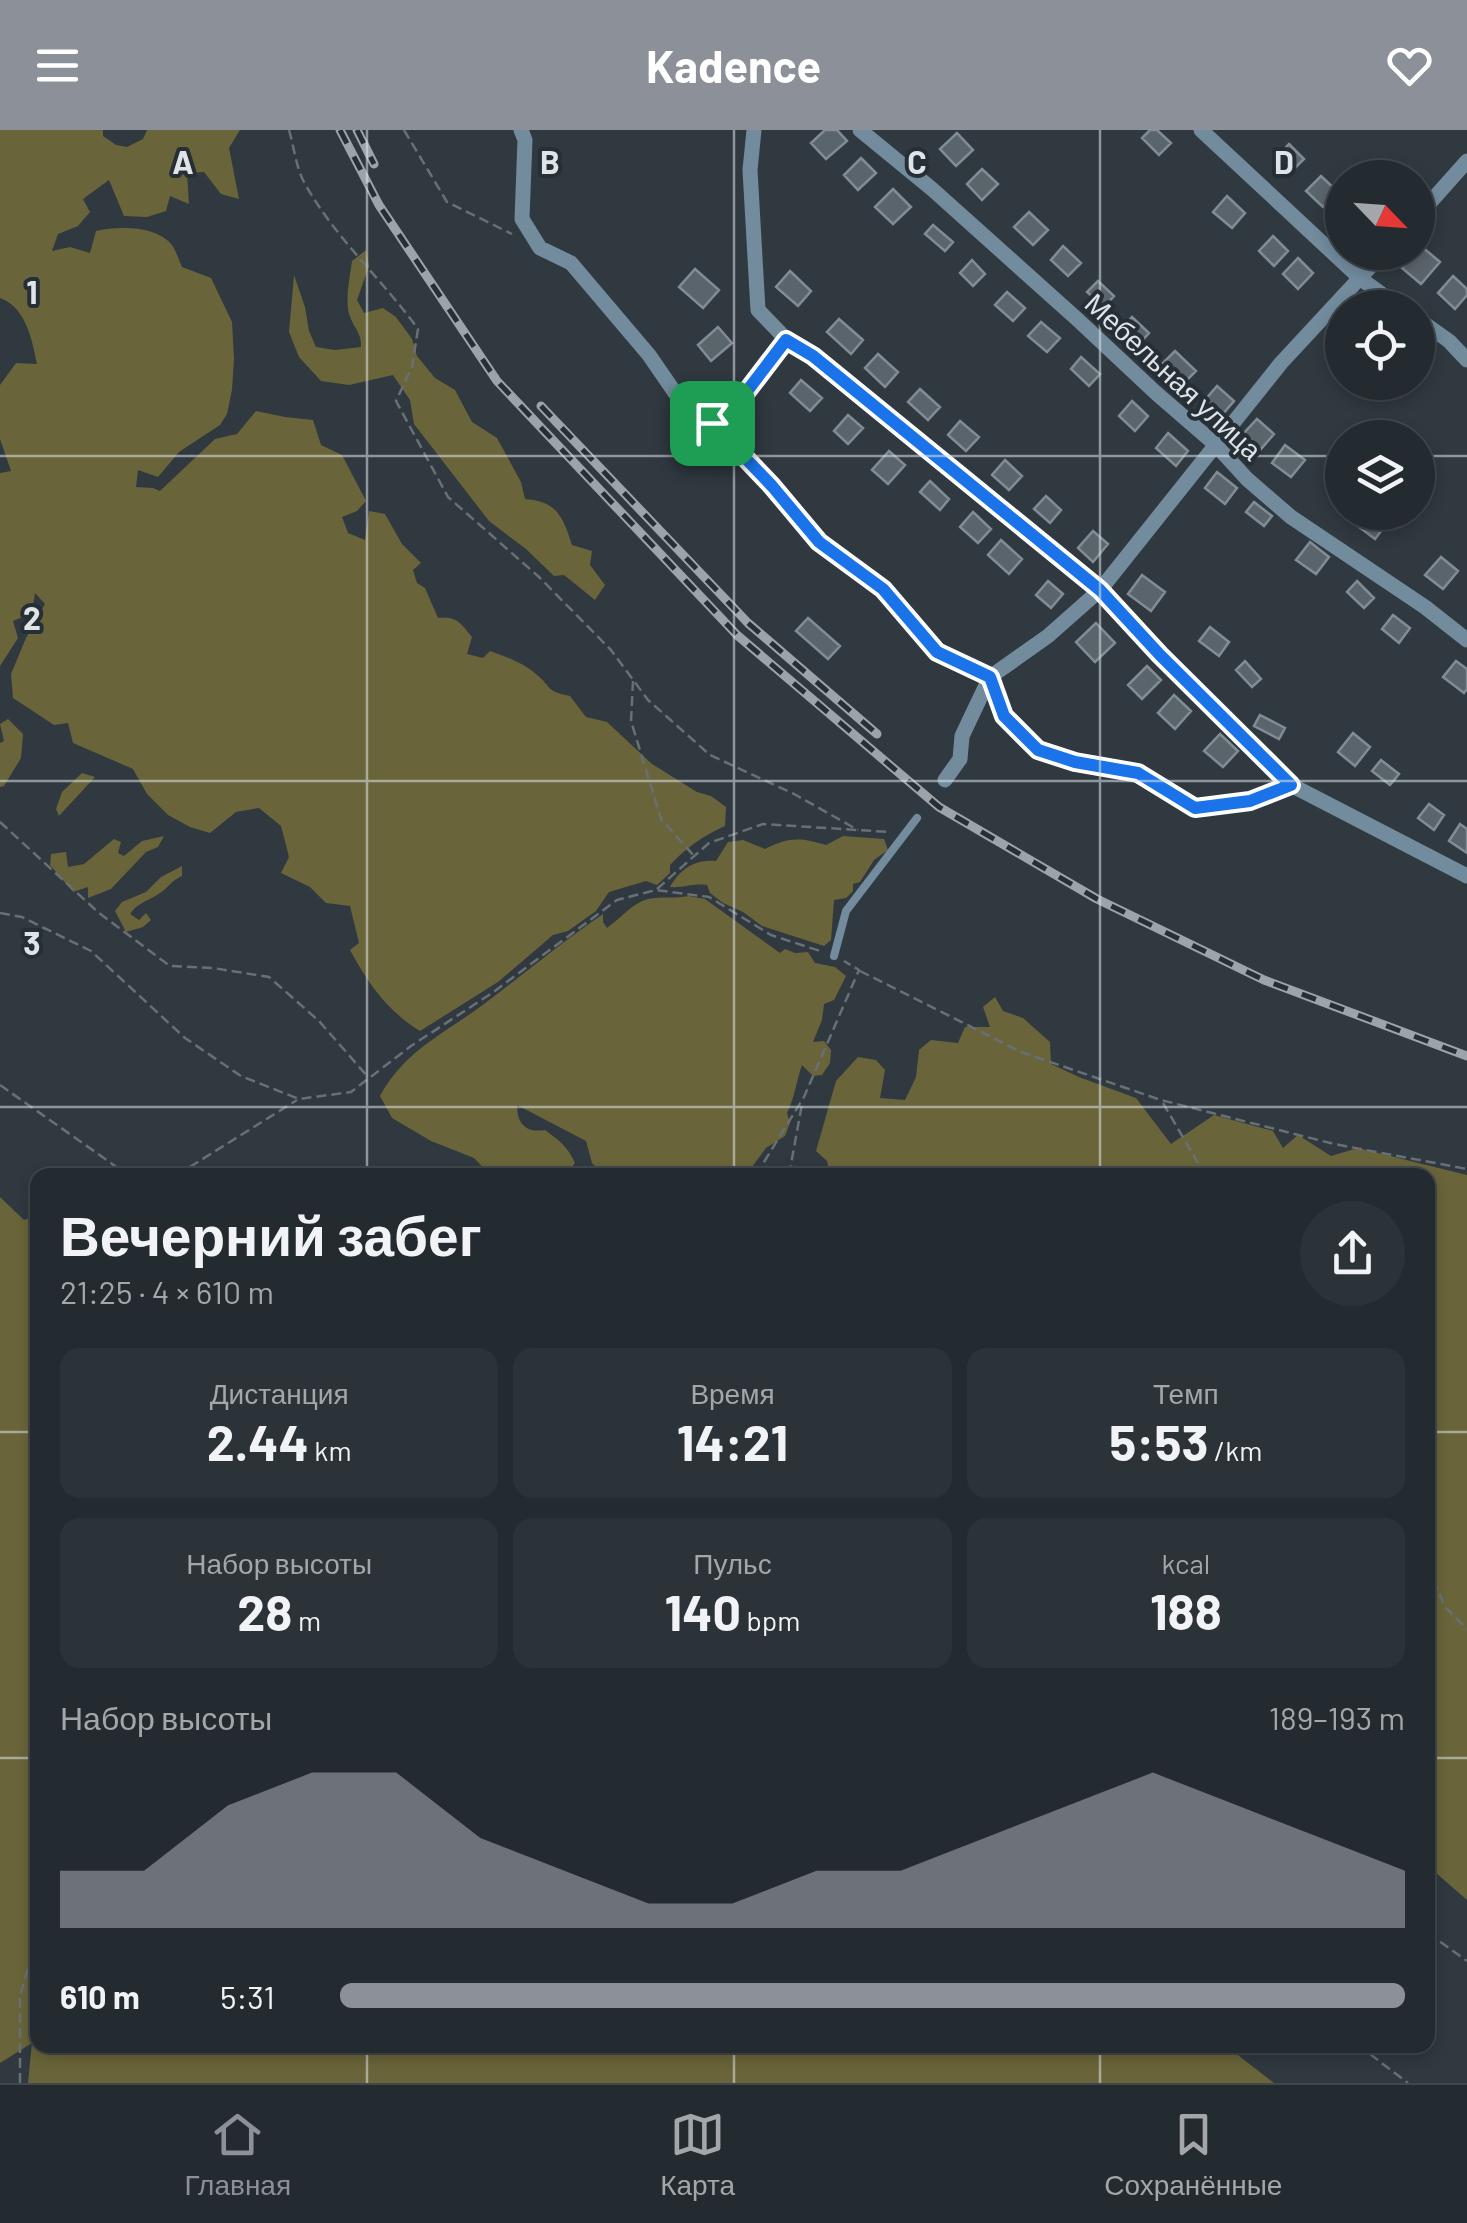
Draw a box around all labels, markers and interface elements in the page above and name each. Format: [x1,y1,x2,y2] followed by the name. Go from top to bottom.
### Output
[30,38,85,93] icon: menu
[646,38,821,92] text: Kadence
[1382,38,1437,93] icon: heart
[172,142,194,180] text: A
[540,142,560,180] text: B
[907,142,927,180] text: C
[1274,142,1294,180] text: D
[1325,160,1435,270] north arrow
[1325,160,1435,530] map controls
[26,272,38,310] text: 1
[1079,285,1270,467] street label: Мебельная улица
[1325,290,1435,400] button: locate
[670,381,755,466] pin
[685,396,740,451] icon: arrive
[1325,420,1435,530] button: layers
[23,598,41,636] text: 2
[23,923,41,961] text: 3
[60,1201,482,1267] text: Вечерний забег
[1300,1201,1405,1306] button: share
[60,1272,274,1310] text: 21:25 · 4 × 610 m
[210,1376,349,1410] text: Дистанция
[690,1376,775,1410] text: Время
[1153,1376,1219,1410] text: Темп
[207,1411,309,1471] text: 2.44
[677,1411,788,1471] text: 14:21
[1109,1411,1208,1471] text: 5:53
[309,1433,352,1467] text: km
[1208,1433,1262,1467] text: /km
[186,1546,372,1580] text: Набор высоты
[693,1546,772,1580] text: Пульс
[1161,1546,1210,1580] text: kcal
[1150,1580,1222,1640] text: 188
[237,1581,292,1641] text: 28
[665,1581,741,1641] text: 140
[292,1603,321,1637] text: m
[741,1603,800,1637] text: bpm
[60,1698,272,1736] text: Набор высоты
[1269,1698,1405,1736] text: 189–193 m
[60,1977,140,2015] text: 610 m
[220,1977,275,2015] text: 5:31
[185,2107,291,2202] tab: Главная
[660,2107,735,2202] tab: Карта
[1104,2107,1282,2202] tab: Сохранённые

